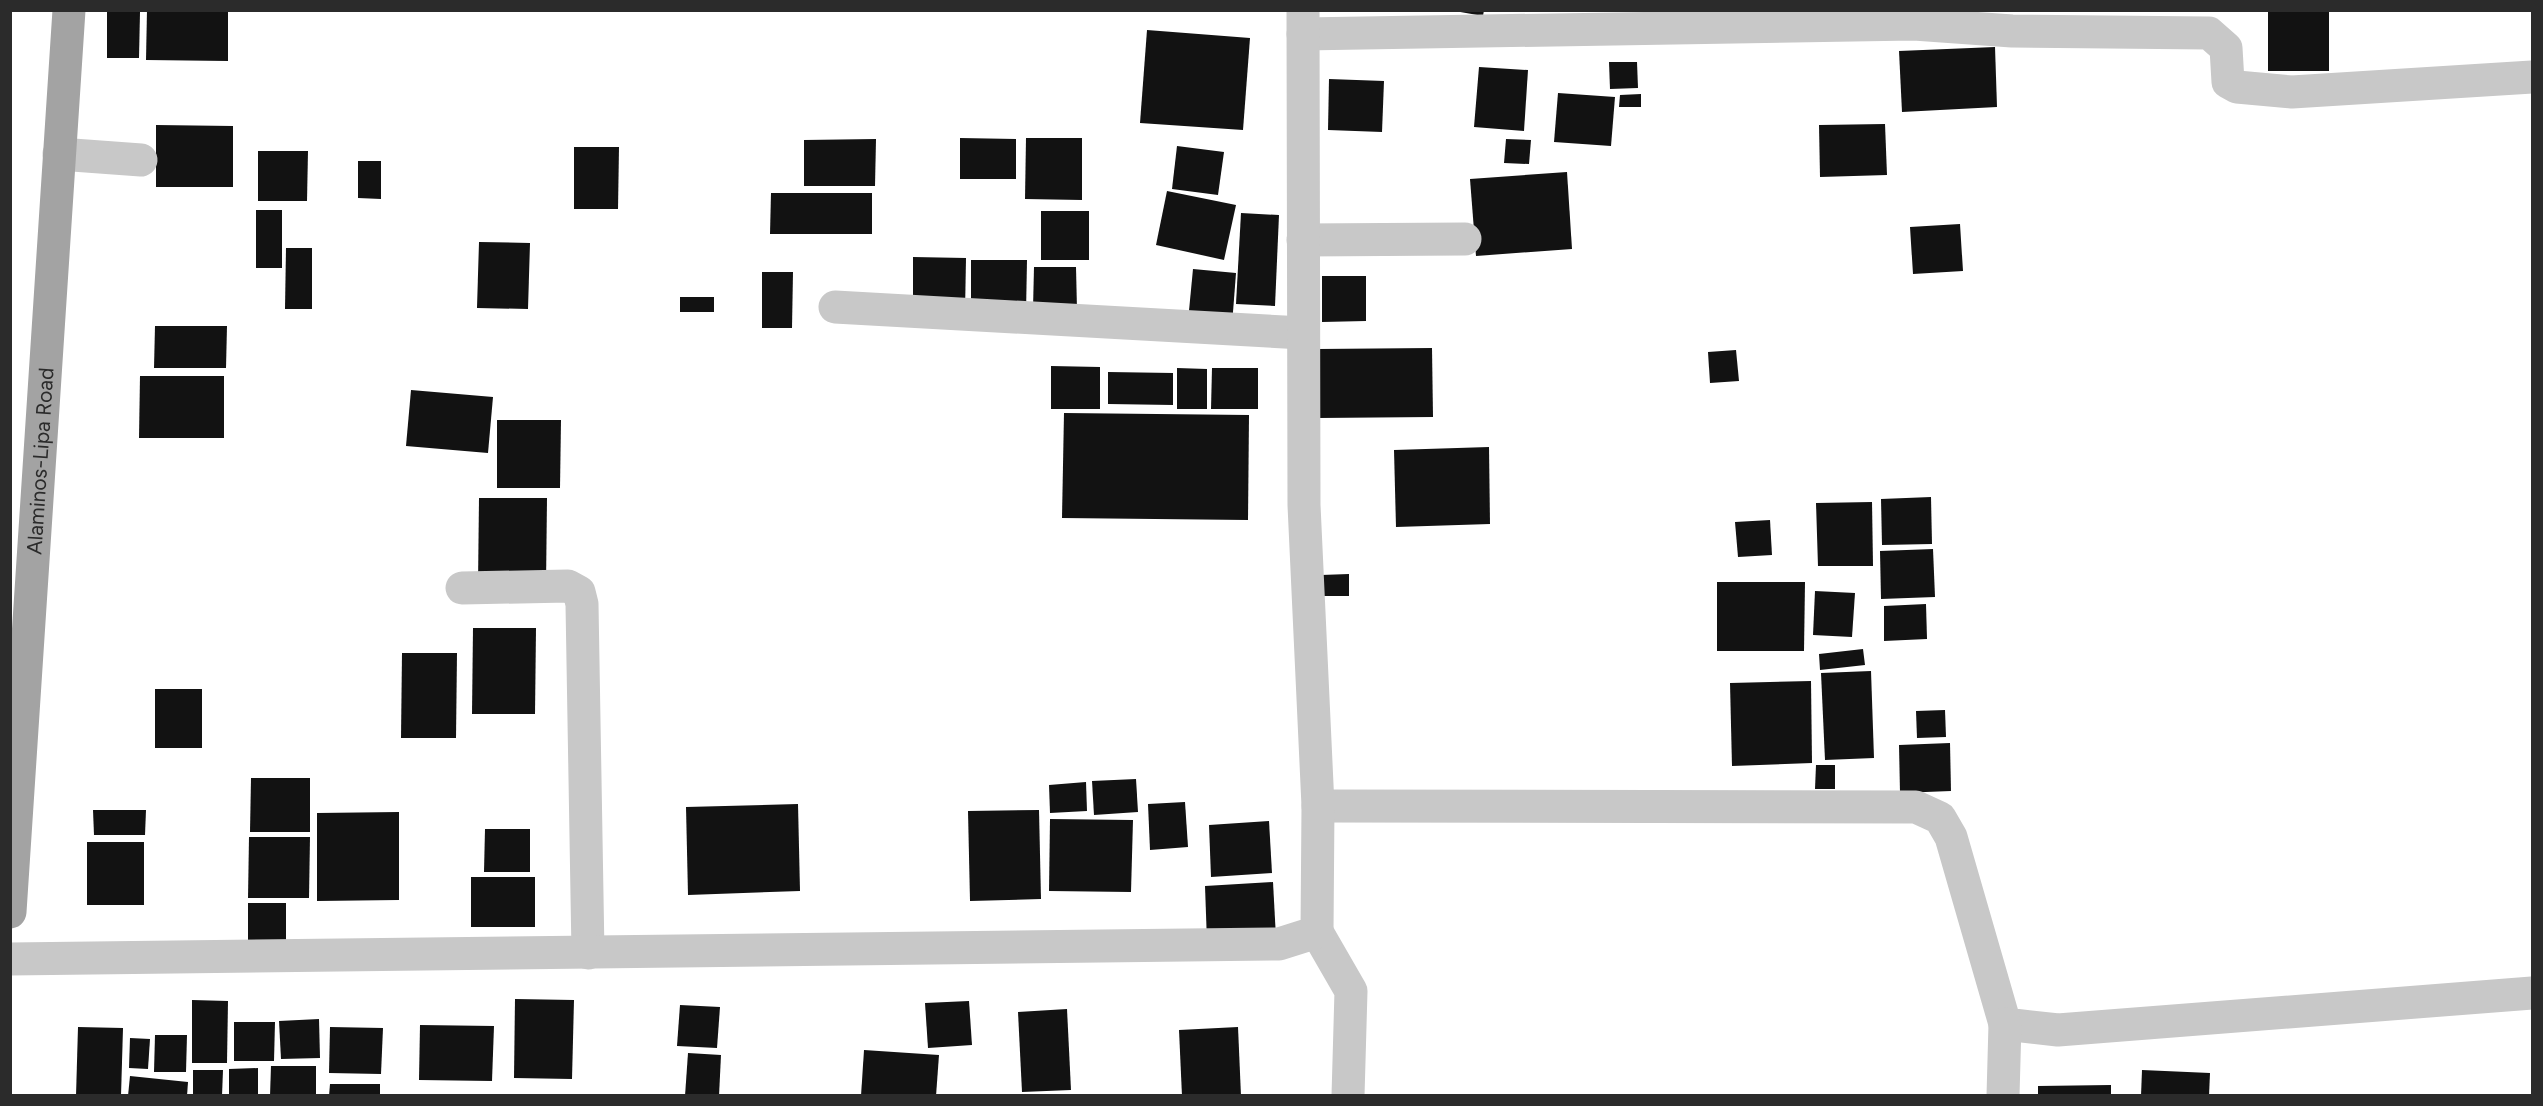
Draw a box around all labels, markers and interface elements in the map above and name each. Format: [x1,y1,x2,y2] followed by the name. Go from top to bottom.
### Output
[21,367,58,555] street label: Alaminos-Lipa Road

